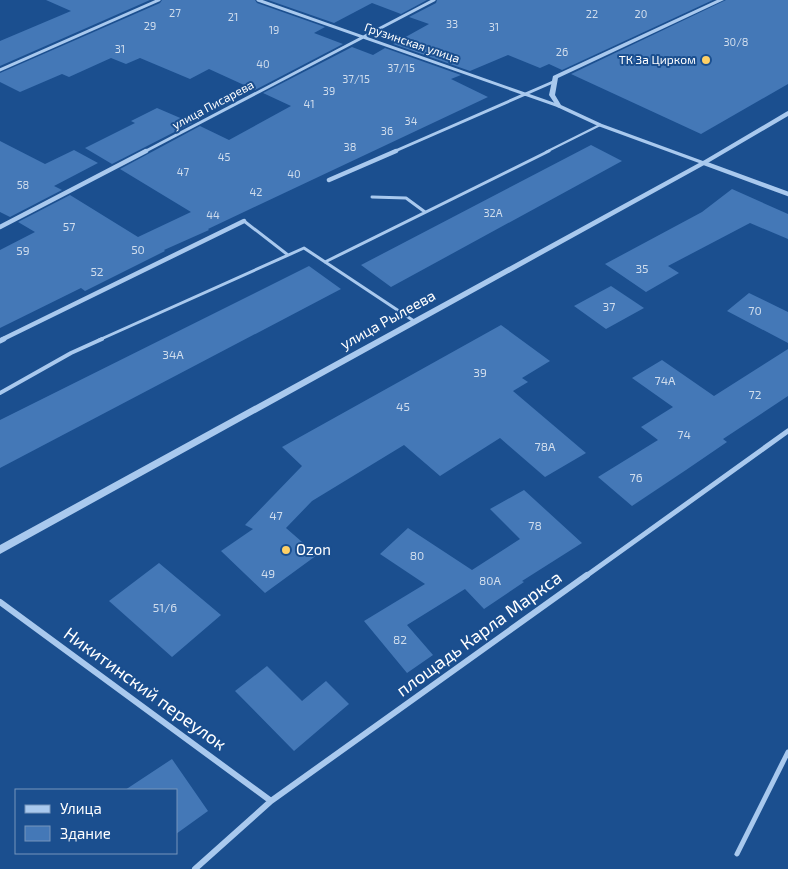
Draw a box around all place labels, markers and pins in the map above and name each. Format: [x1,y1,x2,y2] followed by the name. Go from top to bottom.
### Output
[619,52,696,66] place label: ТК За Цирком
[700,54,712,66] marker: ТК За Цирком
[296,540,331,558] place label: Ozon
[280,544,292,556] marker: Ozon

